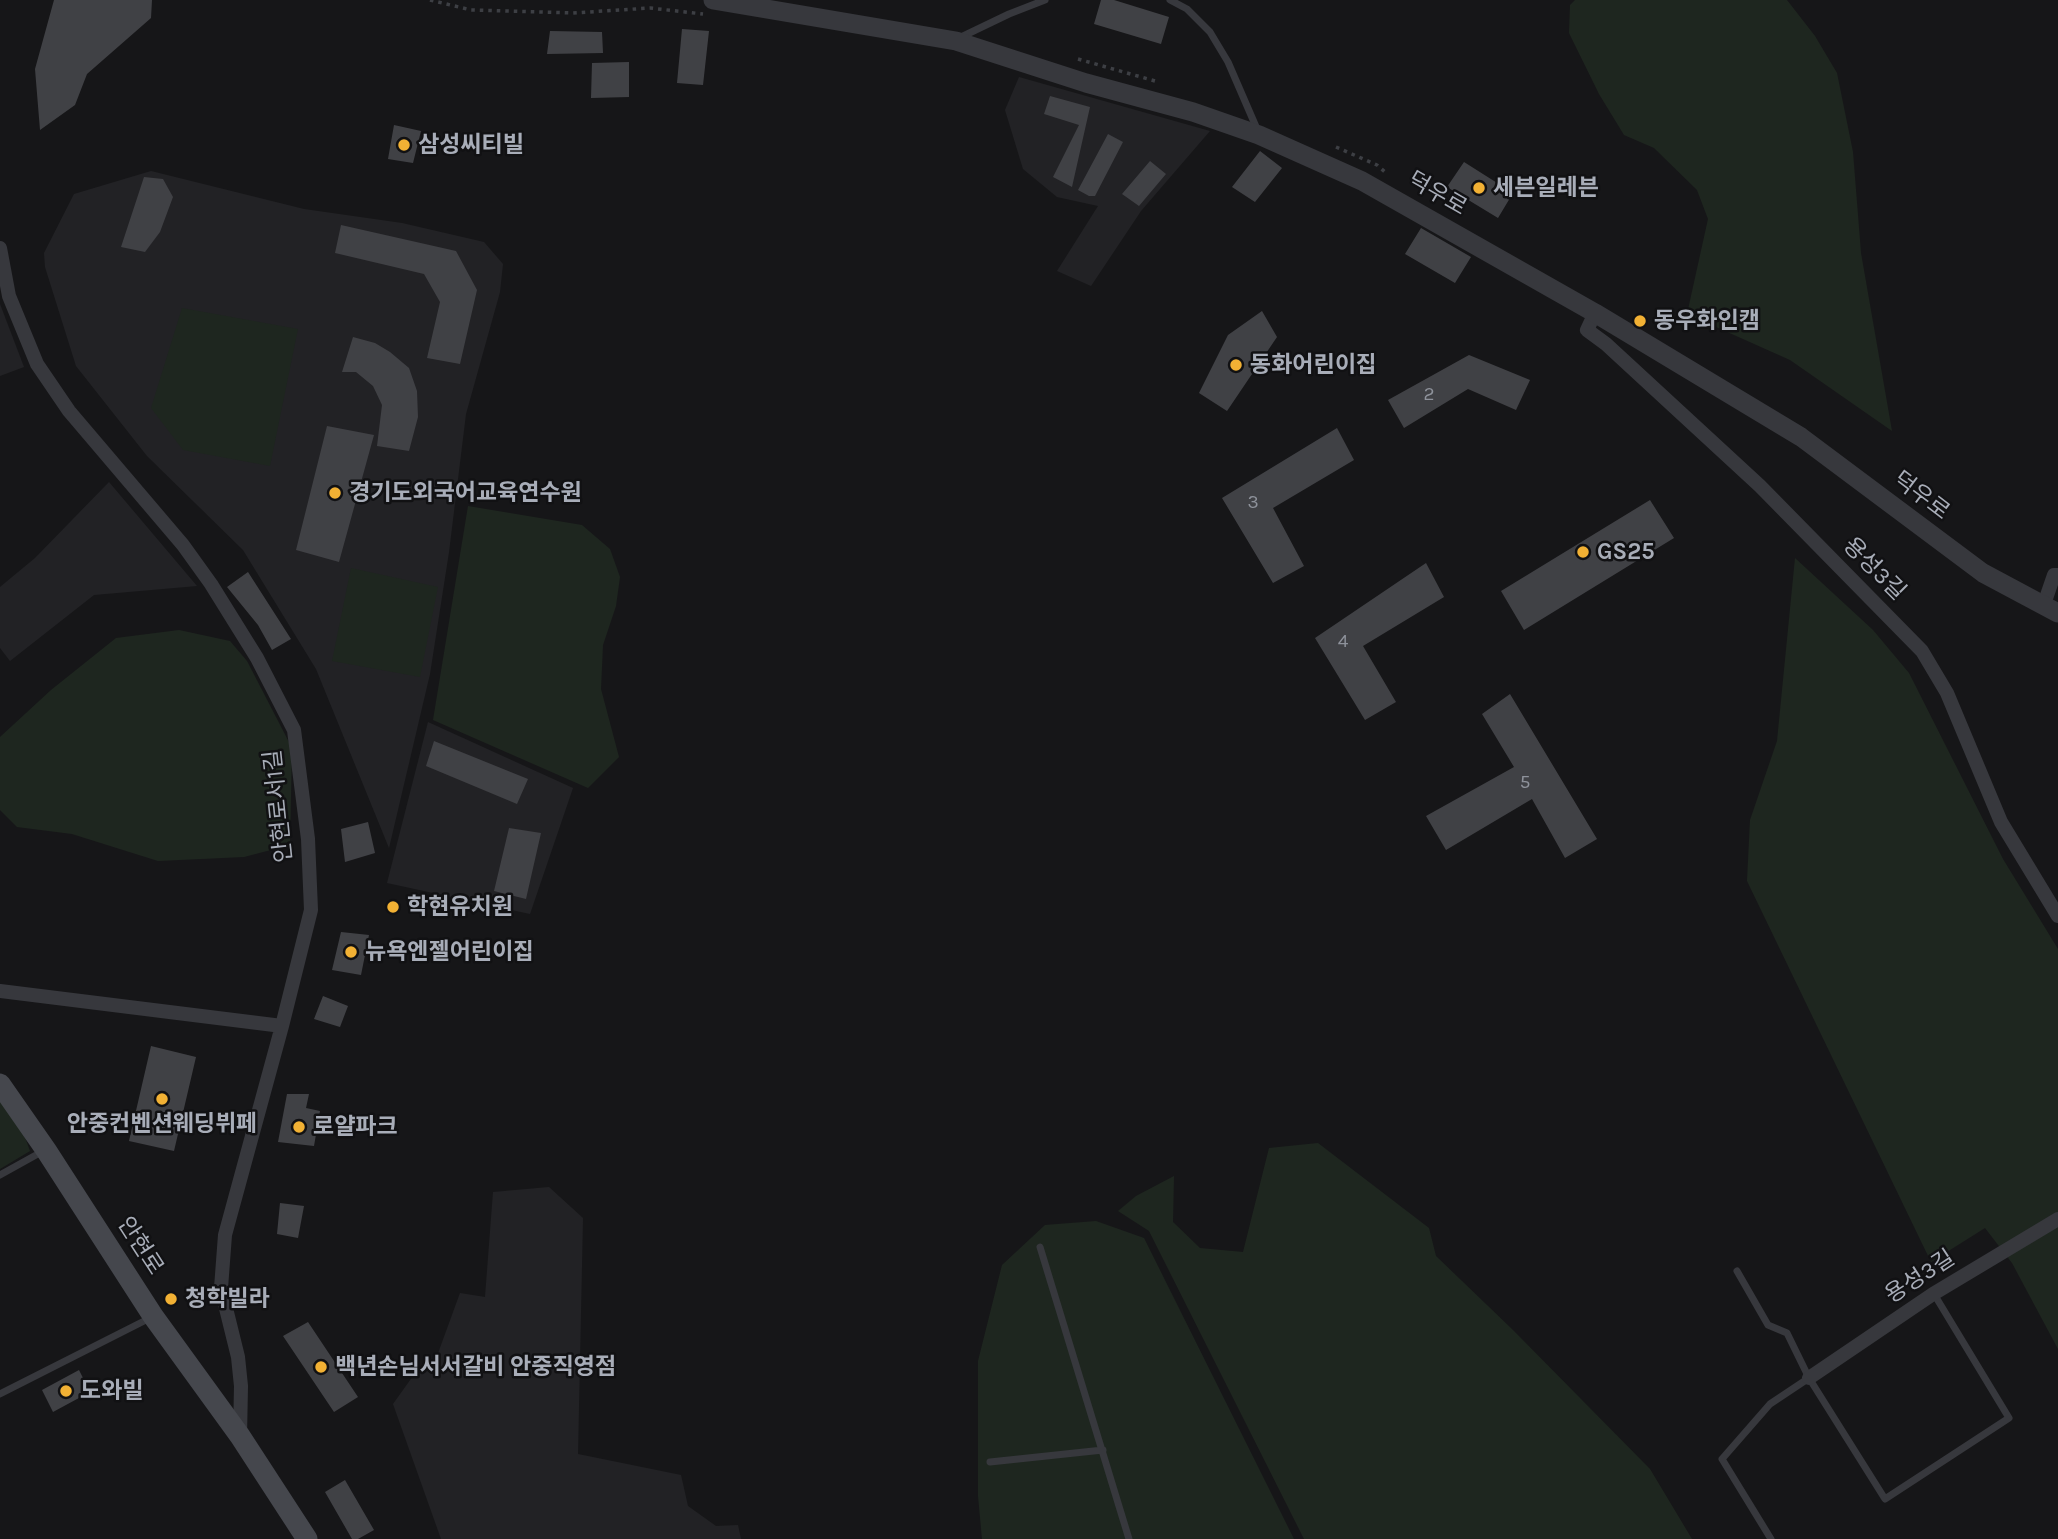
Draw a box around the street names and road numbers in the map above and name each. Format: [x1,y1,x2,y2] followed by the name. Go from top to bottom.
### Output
[1403,166,1471,222] street label: 덕우로
[1887,466,1955,526] street label: 덕우로
[1837,532,1911,606] street label: 용성3길
[259,748,299,864] street label: 안현로서1길
[111,1212,169,1280] street label: 안현로
[1880,1244,1960,1310] street label: 용성3길

